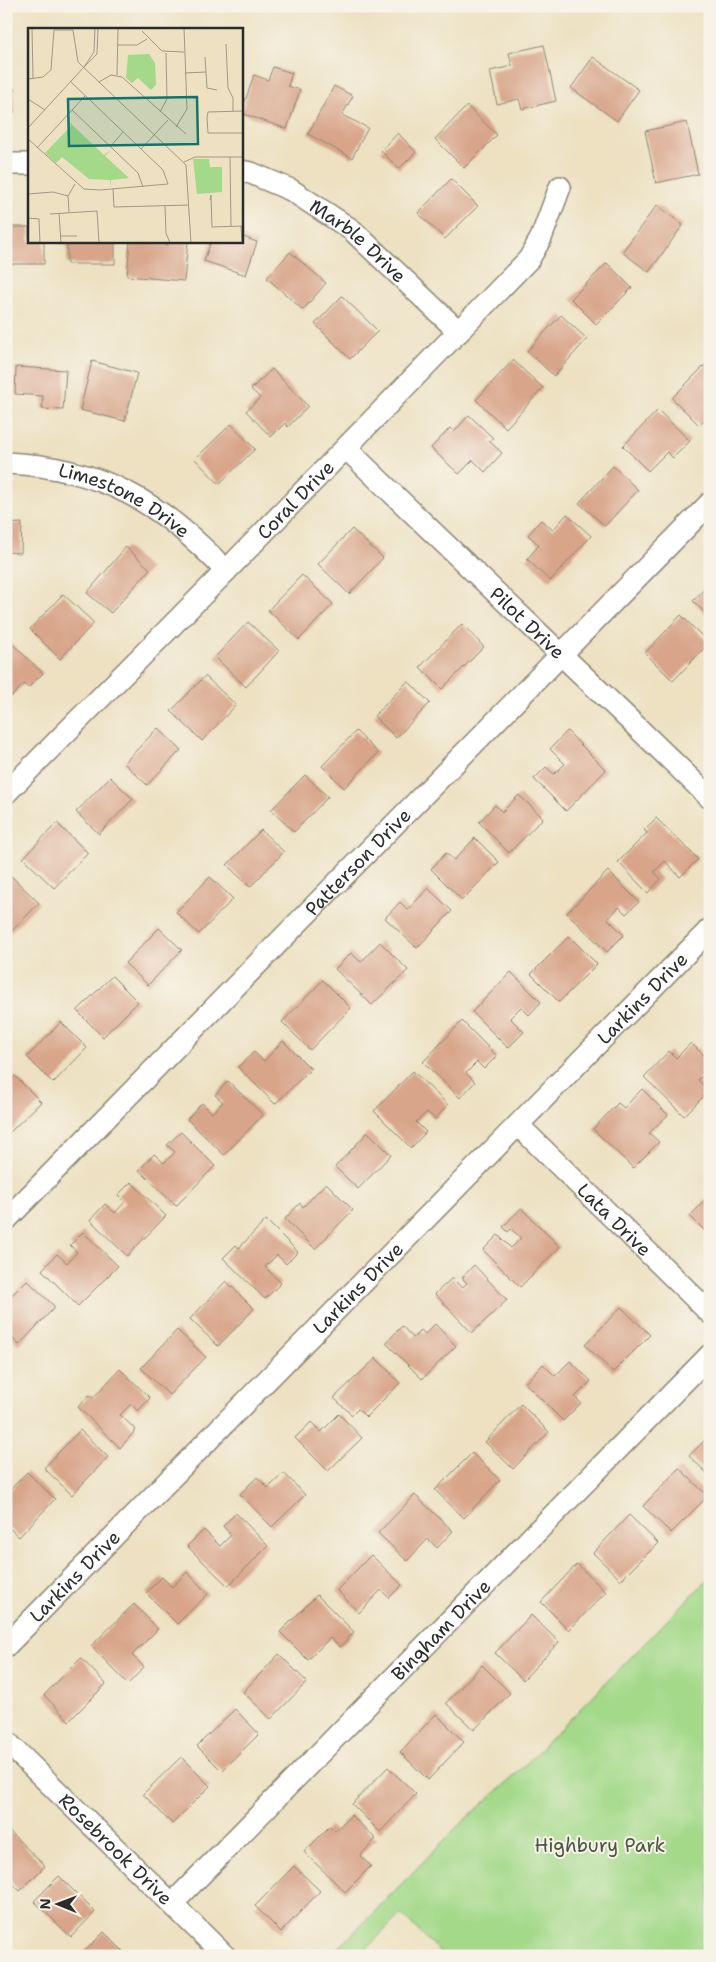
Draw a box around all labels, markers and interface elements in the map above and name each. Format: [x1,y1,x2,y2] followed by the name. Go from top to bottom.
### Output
[28,28,242,242] inset map
[305,194,412,288] street label: Marble Drive
[252,455,340,545] street label: Coral Drive
[56,457,195,544] street label: Limestone Drive
[484,581,570,665] street label: Pilot Drive
[300,803,416,921] street label: Patterson Drive
[592,947,693,1050] street label: Larkins Drive
[572,1178,657,1262] street label: Lata Drive
[307,1237,409,1340] street label: Larkins Drive
[24,1525,126,1628] street label: Larkins Drive
[386,1574,496,1686] street label: Bingham Drive
[53,1788,178,1911] street label: Rosebrook Drive
[535,1833,666,1858] park label: Highbury Park
[32,1880,82,1930] north arrow
[36,1898,54,1909] text: N

